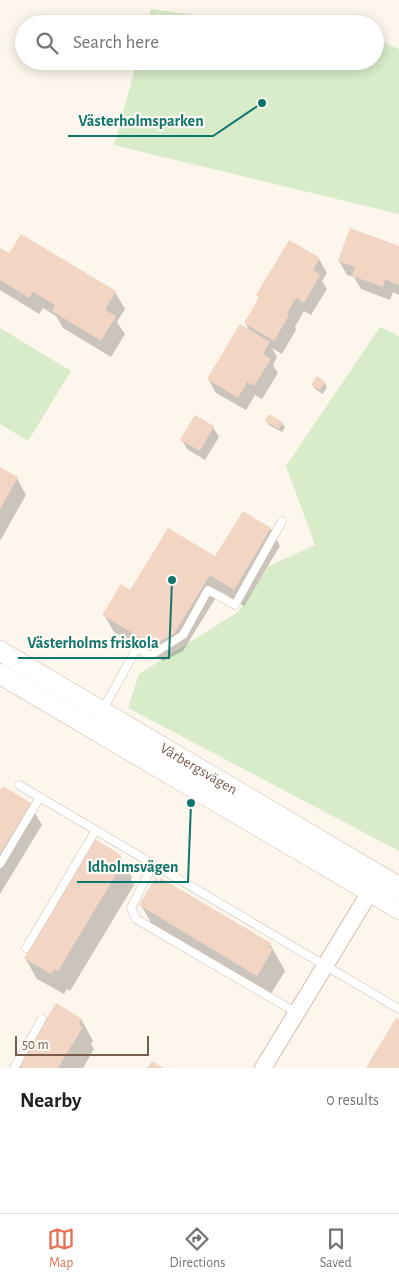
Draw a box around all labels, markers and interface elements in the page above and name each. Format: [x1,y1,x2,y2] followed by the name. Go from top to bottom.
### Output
[15,15,384,70] search box
[33,29,61,57] icon: search
[73,33,159,52] text: Search here
[68,105,213,136] callout: Västerholmsparken
[78,113,204,129] text: Västerholmsparken
[18,627,169,658] callout: Västerholms friskola
[27,635,159,651] text: Västerholms friskola
[158,740,240,797] street label: Vårbergsvägen
[77,851,188,882] callout: Idholmsvägen
[87,859,179,875] text: Idholmsvägen
[15,1033,149,1056] scale bar
[22,1038,49,1052] text: 50 m
[20,1090,81,1111] text: Nearby
[326,1092,379,1108] text: 0 results
[47,1225,75,1272] tab: Map
[170,1225,225,1272] tab: Directions
[320,1225,352,1272] tab: Saved

